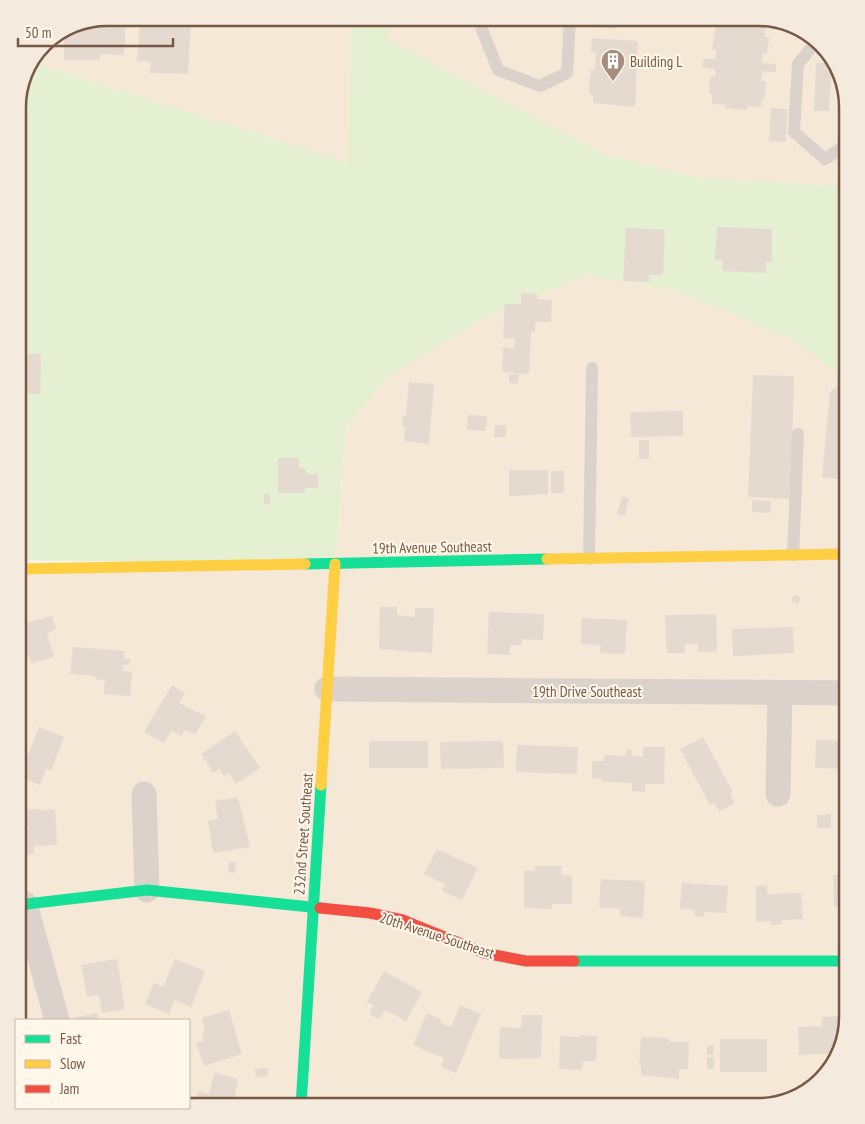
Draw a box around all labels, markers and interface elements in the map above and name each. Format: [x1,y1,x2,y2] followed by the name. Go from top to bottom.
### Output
[18,15,172,47] scale bar
[25,23,51,42] text: 50 m
[600,48,626,82] building icon: Building L
[630,52,683,71] place label: Building L
[372,536,492,558] street label: 19th Avenue Southeast
[532,682,642,701] street label: 19th Drive Southeast
[289,772,317,896] street label: 232nd Street Southeast
[377,907,497,963] street label: 20th Avenue Southeast
[15,1019,190,1109] legend
[60,1029,81,1048] text: Fast
[60,1054,85,1073] text: Slow
[59,1079,79,1098] text: Jam

